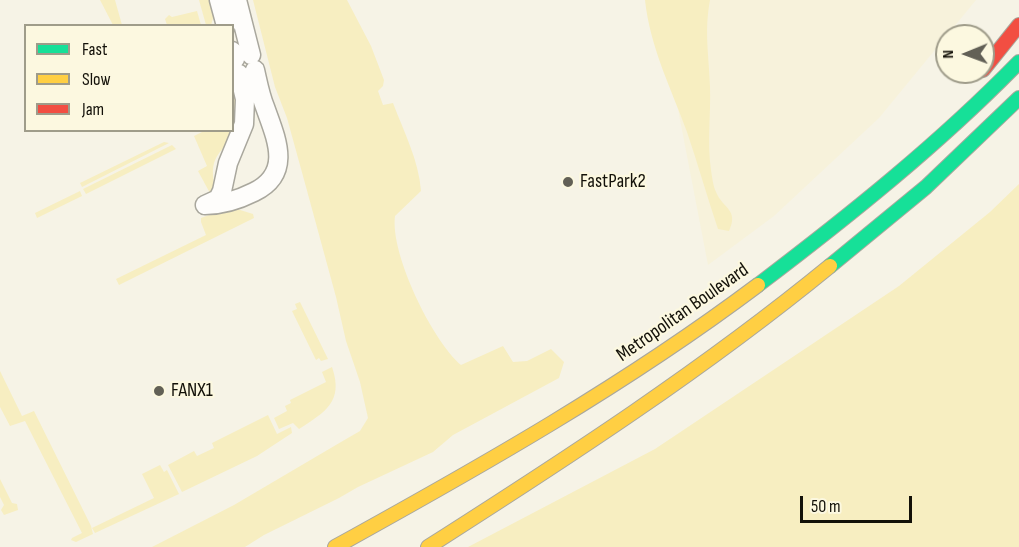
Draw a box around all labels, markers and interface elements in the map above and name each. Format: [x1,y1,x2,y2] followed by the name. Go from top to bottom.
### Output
[24,24,234,132] legend
[935,24,995,84] north arrow
[82,39,107,60] text: Fast
[939,50,958,59] text: N
[82,69,111,90] text: Slow
[82,99,104,120] text: Jam
[580,170,646,194] place label: FastPark2
[561,175,575,189] marker: FastPark2
[612,259,754,367] street label: Metropolitan Boulevard
[171,379,213,403] place label: FANX1
[152,384,166,398] marker: FANX1
[803,484,916,522] scale bar
[811,496,841,517] text: 50 m

